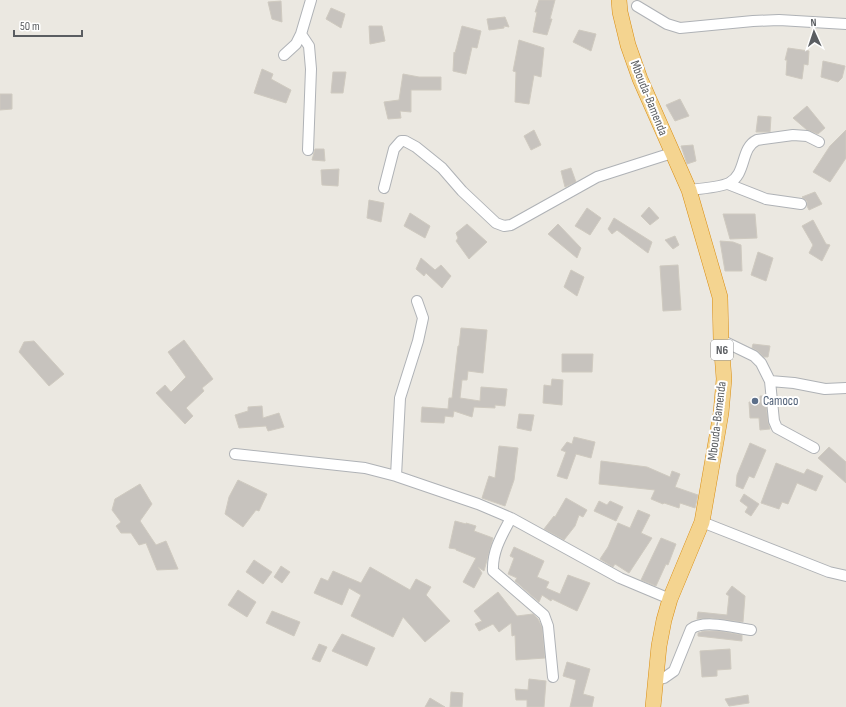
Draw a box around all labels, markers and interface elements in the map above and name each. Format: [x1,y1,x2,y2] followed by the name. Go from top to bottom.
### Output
[14,12,82,38] scale bar
[794,12,834,52] north arrow
[810,16,817,29] text: N
[20,19,40,34] text: 50 m
[627,58,671,138] street label: Mbouda-Bamenda
[711,340,733,360] road number: N6
[704,381,730,461] street label: Mbouda-Bamenda
[763,393,798,409] place label: Camoco
[750,396,760,406] marker: Camoco

